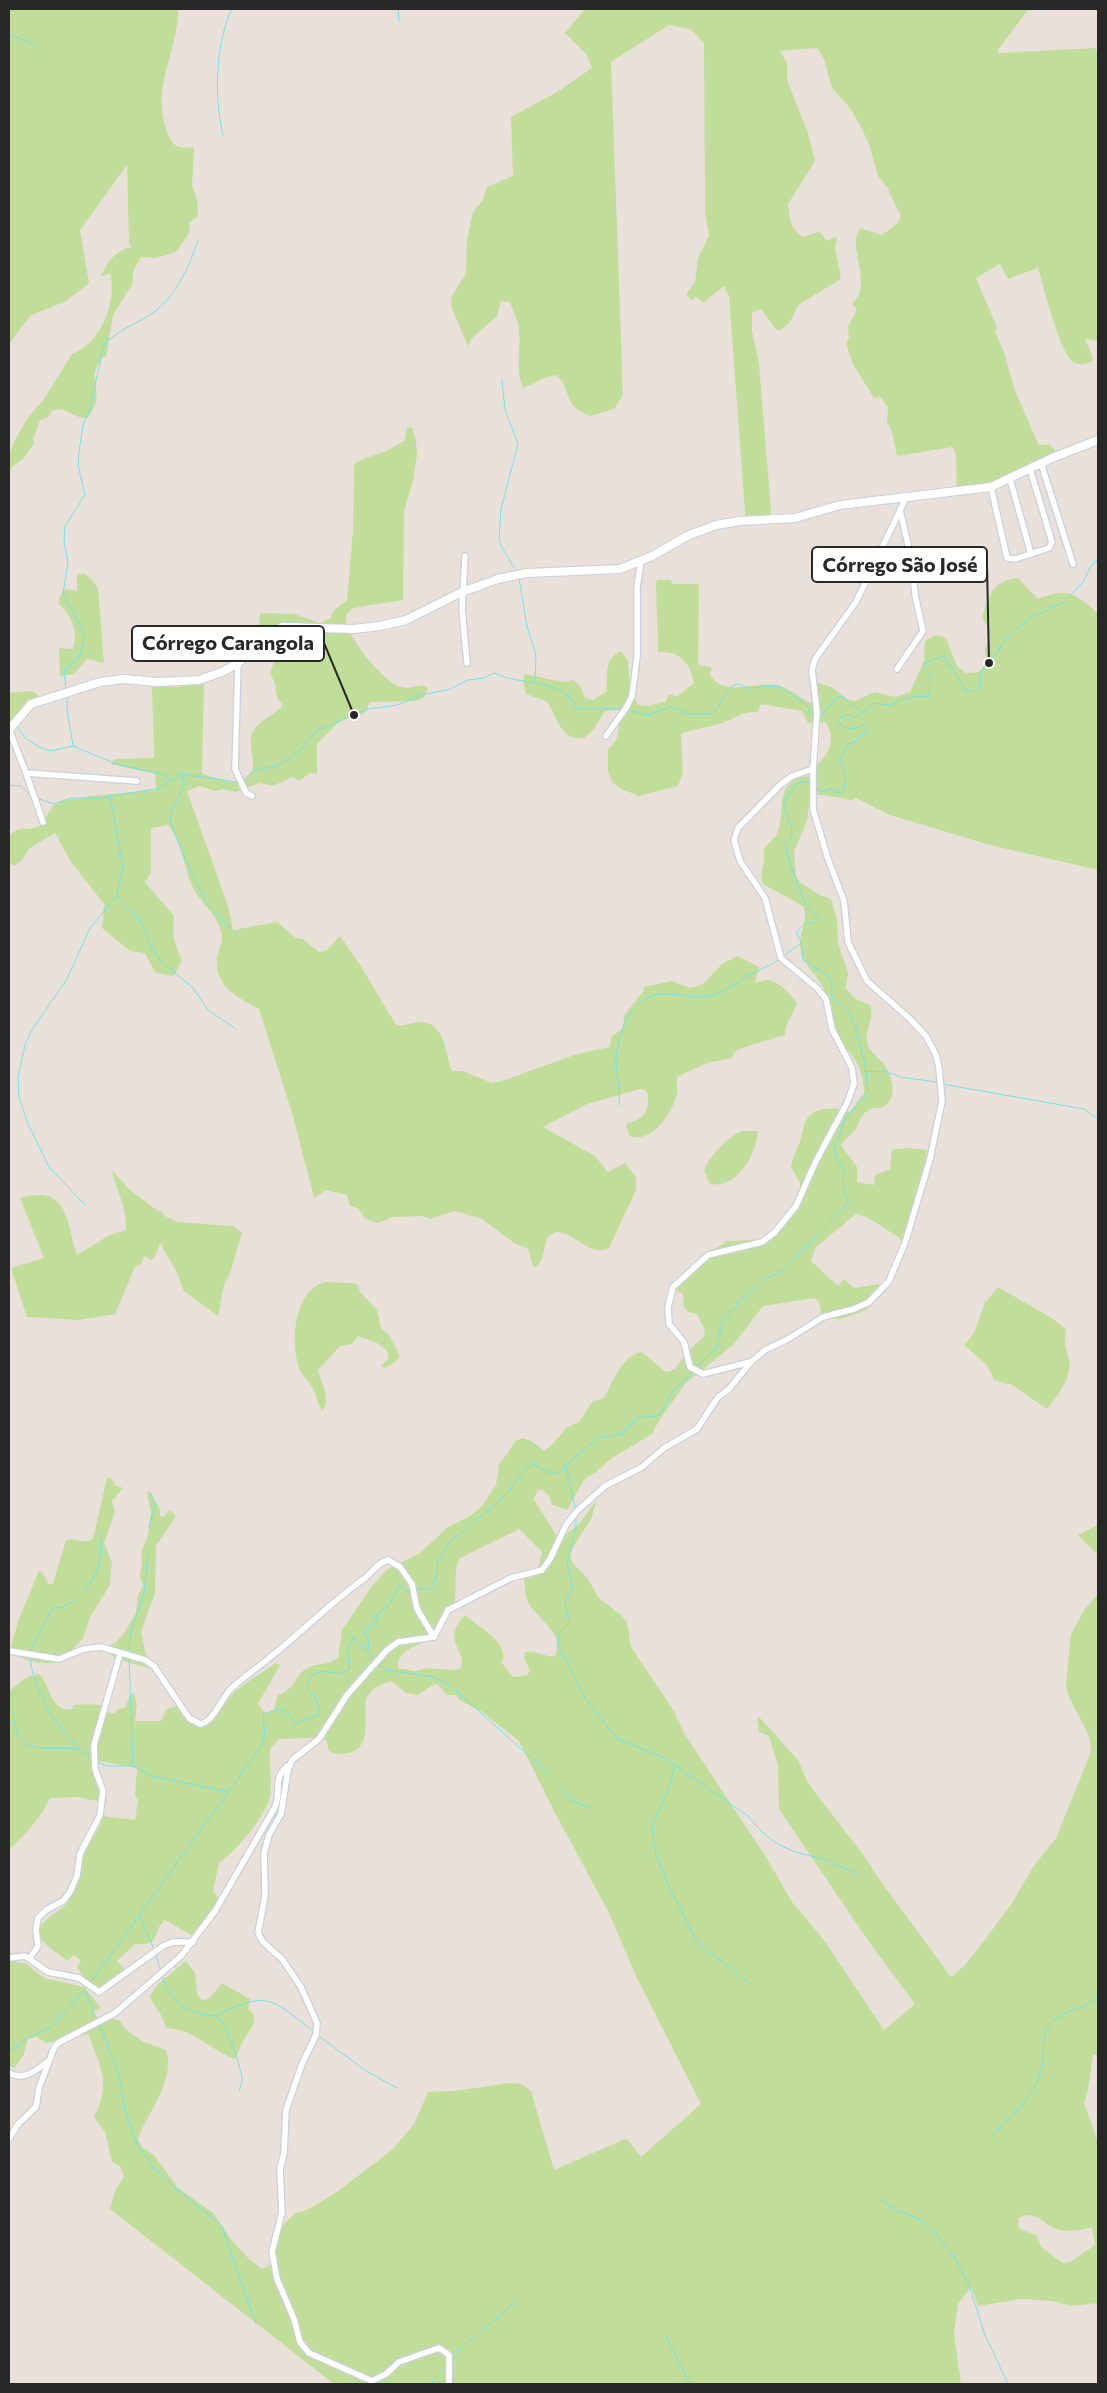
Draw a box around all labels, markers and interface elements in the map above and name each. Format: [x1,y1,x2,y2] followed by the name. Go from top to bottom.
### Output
[812,547,987,582] callout: Córrego São José
[822,552,978,576] text: Córrego São José
[132,626,324,661] callout: Córrego Carangola
[142,630,314,654] text: Córrego Carangola

